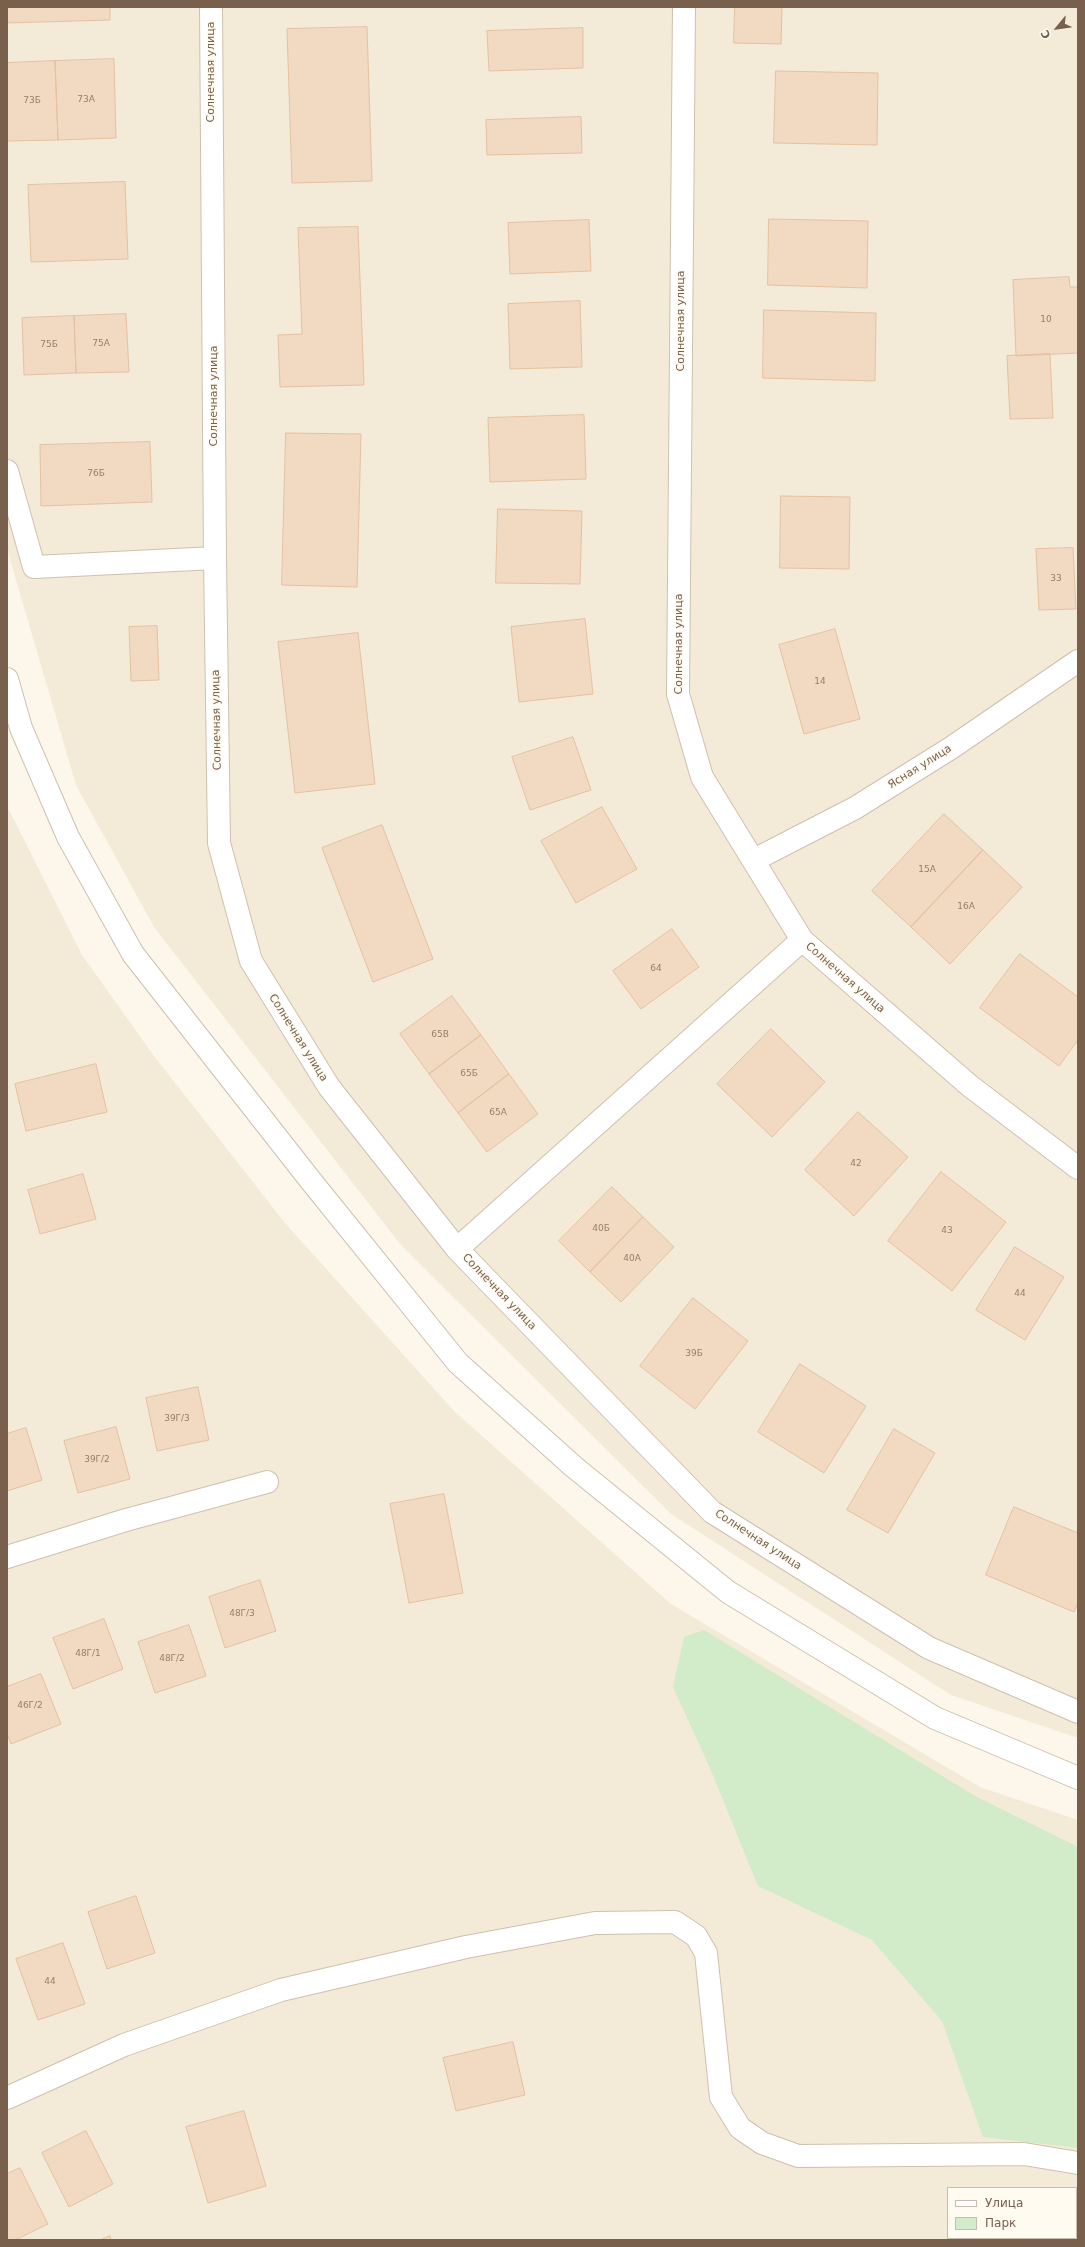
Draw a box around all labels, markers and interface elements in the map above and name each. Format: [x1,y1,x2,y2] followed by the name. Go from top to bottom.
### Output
[1037,8,1077,48] north arrow
[204,22,218,122] street label: Солнечная улица
[1038,27,1054,41] text: С
[77,95,95,105] house number: 73А
[23,96,41,106] house number: 73Б
[674,271,688,371] street label: Солнечная улица
[1040,315,1052,325] house number: 10
[92,339,110,349] house number: 75А
[40,340,58,350] house number: 75Б
[207,346,221,446] street label: Солнечная улица
[87,469,105,479] house number: 76Б
[1050,574,1062,584] house number: 33
[672,594,686,694] street label: Солнечная улица
[210,669,224,771] street label: Солнечная улица
[814,677,826,687] house number: 14
[886,742,954,792] street label: Ясная улица
[918,865,936,875] house number: 15А
[957,902,975,912] house number: 16А
[803,940,887,1016] street label: Солнечная улица
[650,964,662,974] house number: 64
[266,992,330,1084] street label: Солнечная улица
[431,1030,449,1040] house number: 65В
[460,1069,478,1079] house number: 65Б
[489,1108,507,1118] house number: 65А
[850,1159,862,1169] house number: 42
[592,1224,610,1234] house number: 40Б
[941,1226,953,1236] house number: 43
[459,1251,539,1333] street label: Солнечная улица
[623,1254,641,1264] house number: 40А
[1014,1289,1026,1299] house number: 44
[685,1349,703,1359] house number: 39Б
[164,1414,190,1424] house number: 39Г/3
[84,1455,110,1465] house number: 39Г/2
[712,1507,804,1573] street label: Солнечная улица
[229,1609,255,1619] house number: 48Г/3
[75,1649,101,1659] house number: 48Г/1
[159,1654,185,1664] house number: 48Г/2
[17,1701,43,1711] house number: 46Г/2
[44,1977,56,1987] house number: 44
[947,2187,1077,2239] legend
[985,2196,1023,2210] text: Улица
[985,2216,1016,2230] text: Парк

